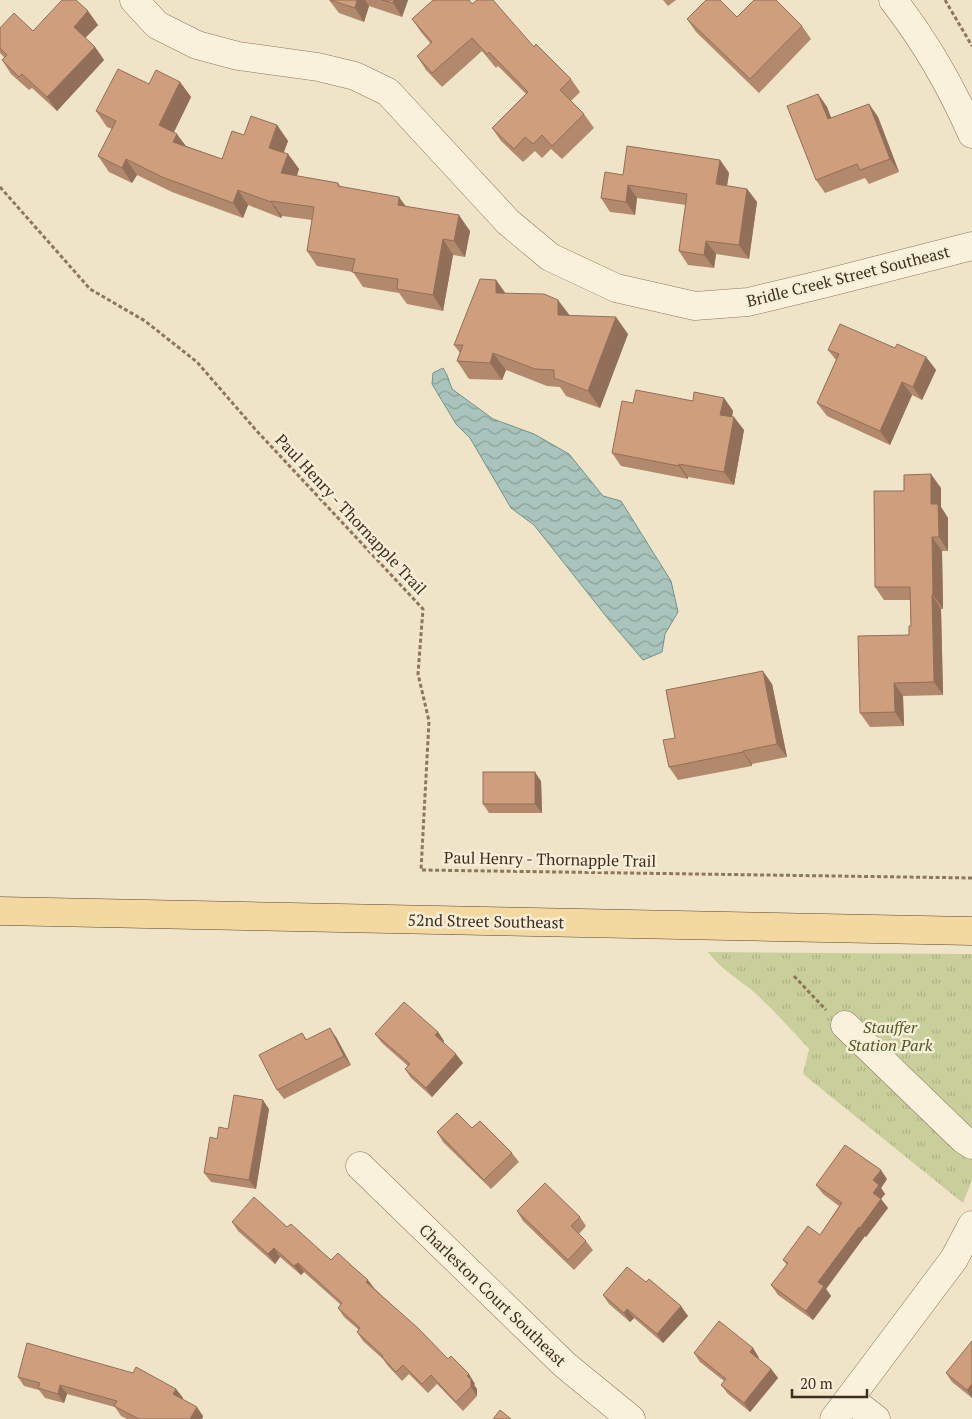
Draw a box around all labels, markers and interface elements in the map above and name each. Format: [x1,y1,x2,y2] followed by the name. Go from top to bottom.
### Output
[744,240,952,312] street label: Bridle Creek Street Southeast
[270,429,432,599] street label: Paul Henry - Thornapple Trail
[444,846,657,872] street label: Paul Henry - Thornapple Trail
[407,909,565,933] street label: 52nd Street Southeast
[848,1016,933,1056] park label: Stauffer Station Park
[415,1219,571,1371] street label: Charleston Court Southeast
[792,1366,867,1398] scale bar
[800,1373,833,1393] text: 20 m

